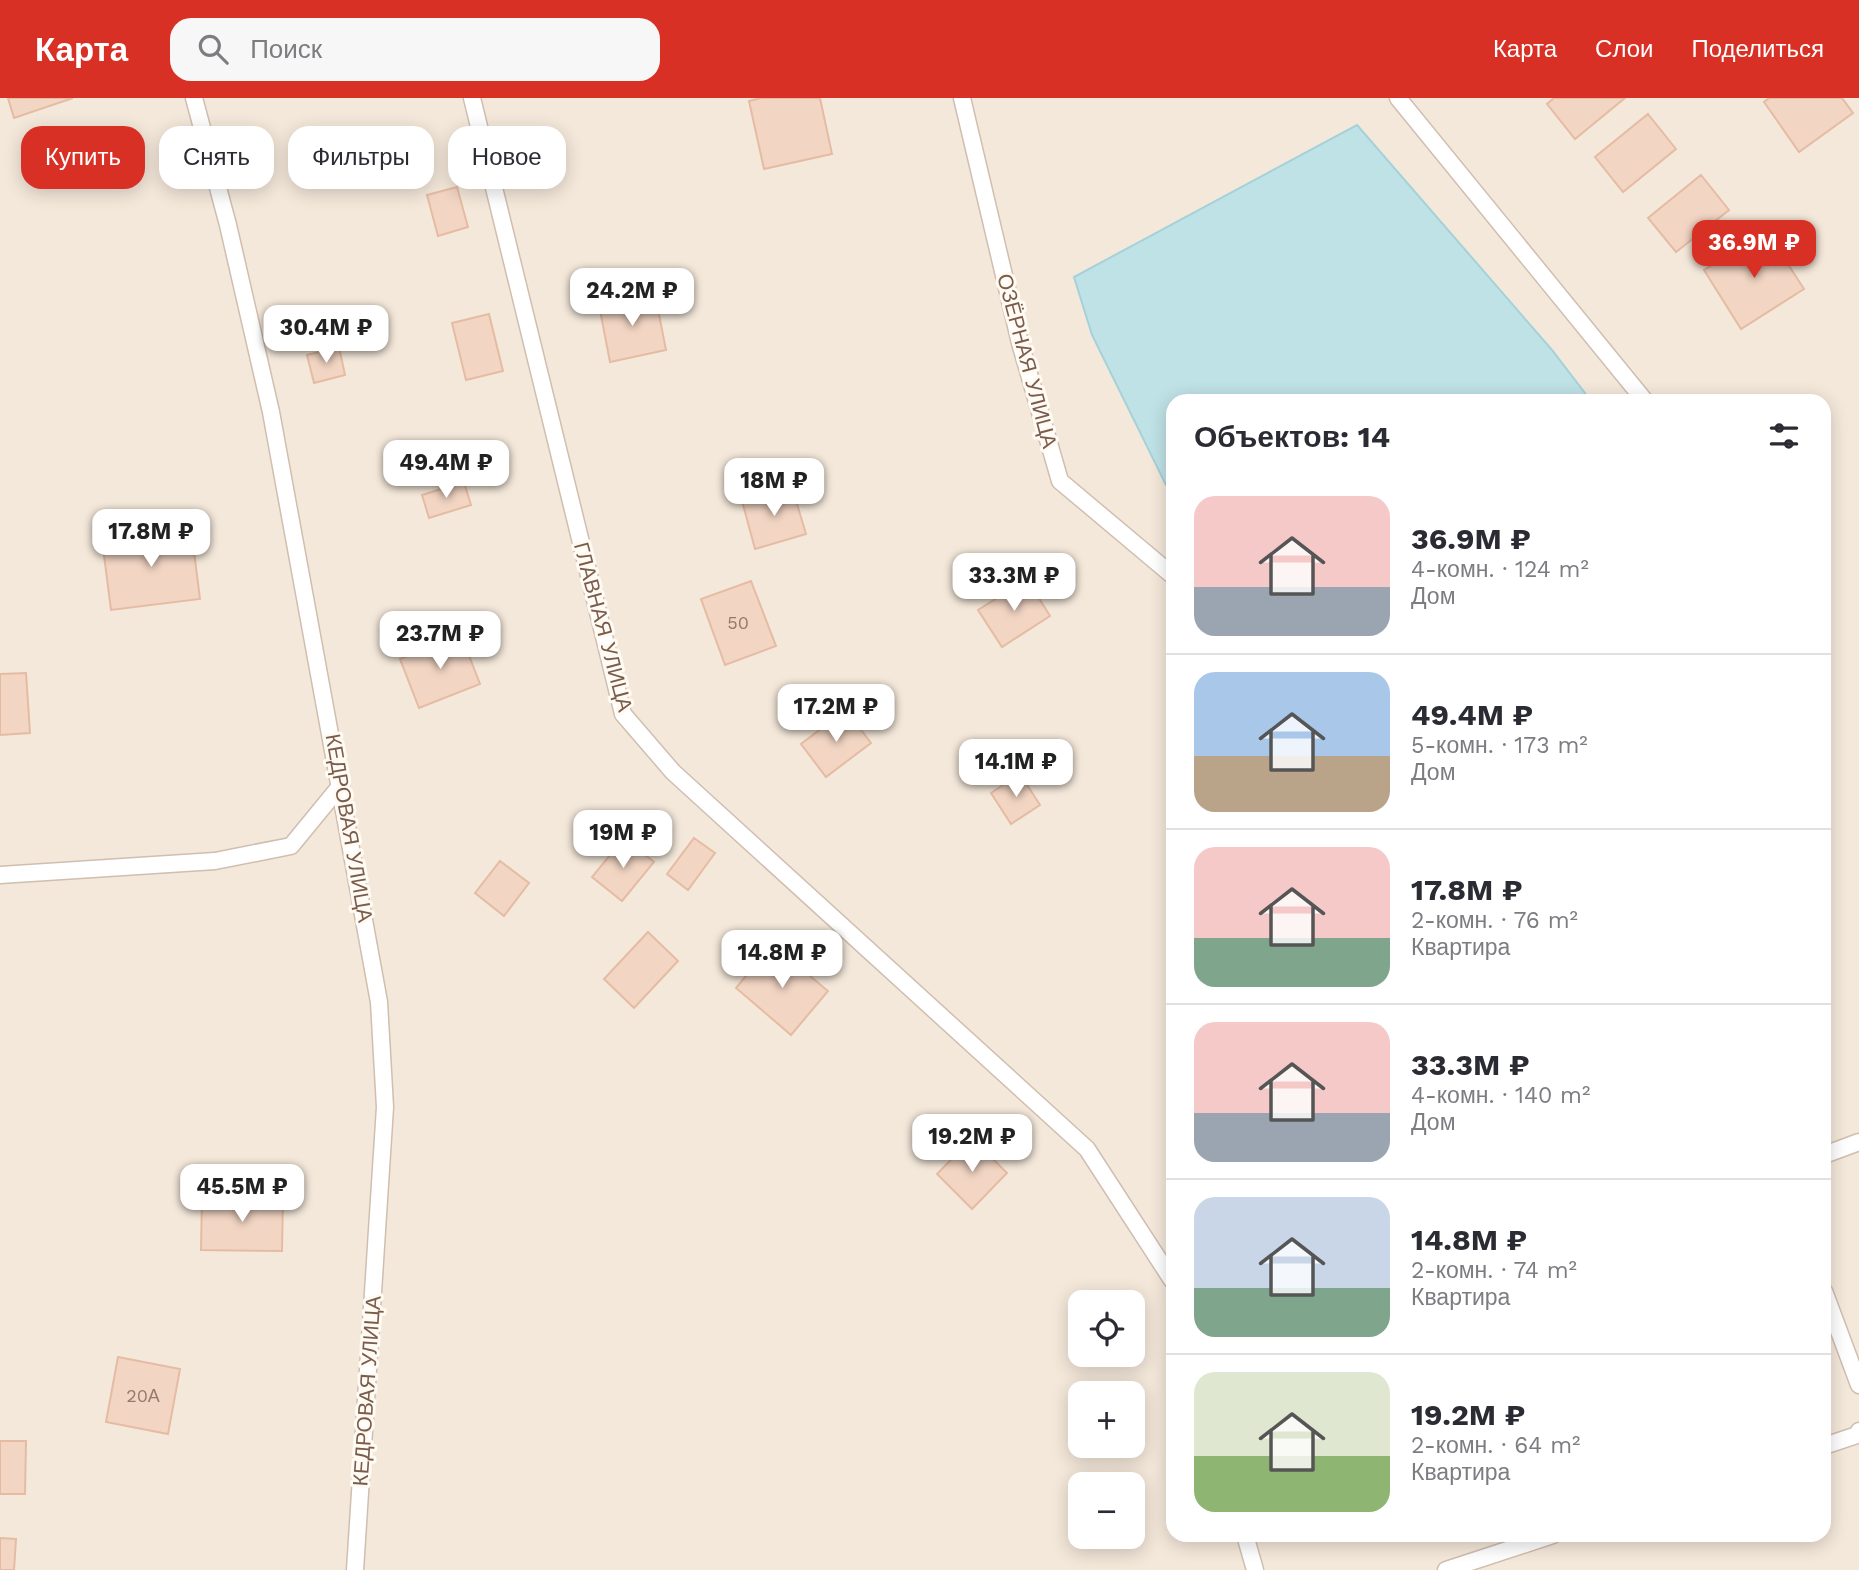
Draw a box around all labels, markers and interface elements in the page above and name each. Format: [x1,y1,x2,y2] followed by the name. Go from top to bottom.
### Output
[170,18,660,81] search box
[35,30,128,69] text: Карта
[194,30,232,68] icon: search
[250,34,322,64] text: Поиск
[1493,35,1557,63] text: Карта
[1595,35,1653,63] text: Слои
[1691,35,1824,63] text: Поделиться
[21,126,145,189] chip: Купить
[159,126,274,189] chip: Снять
[288,126,434,189] chip: Фильтры
[448,126,566,189] chip: Новое
[1689,220,1819,280] pin: 36.9M ₽
[1708,229,1800,256] text: 36.9M ₽
[567,268,697,328] pin: 24.2M ₽
[992,271,1063,451] street label: ОЗЁРНАЯ УЛИЦА
[586,277,678,304] text: 24.2M ₽
[261,306,391,365] pin: 30.4M ₽
[280,314,373,341] text: 30.4M ₽
[1765,417,1803,455] icon: filters
[1194,419,1390,454] text: Объектов: 14
[381,440,511,500] pin: 49.4M ₽
[399,449,493,476] text: 49.4M ₽
[725,458,823,518] pin: 18M ₽
[740,467,808,494] text: 18M ₽
[86,510,216,569] pin: 17.8M ₽
[108,518,194,545] text: 17.8M ₽
[1411,521,1531,556] text: 36.9M ₽
[1250,524,1334,608] icon: home
[569,539,638,714] street label: ГЛАВНАЯ УЛИЦА
[949,554,1079,613] pin: 33.3M ₽
[1411,556,1589,583] text: 4-комн. · 124 m²
[969,562,1059,589] text: 33.3M ₽
[1411,583,1455,610] text: Дом
[375,612,505,671] pin: 23.7M ₽
[727,612,749,633] house number: 50
[396,620,484,647] text: 23.7M ₽
[771,684,901,744] pin: 17.2M ₽
[794,693,878,720] text: 17.2M ₽
[1411,697,1533,732] text: 49.4M ₽
[1250,700,1334,784] icon: home
[321,732,378,924] street label: КЕДРОВАЯ УЛИЦА
[1411,732,1588,759] text: 5-комн. · 173 m²
[951,740,1081,799] pin: 14.1M ₽
[975,748,1057,775] text: 14.1M ₽
[1411,759,1455,786] text: Дом
[574,810,672,870] pin: 19M ₽
[589,819,657,846] text: 19M ₽
[1411,872,1523,907] text: 17.8M ₽
[1250,875,1334,959] icon: home
[1411,907,1578,934] text: 2-комн. · 76 m²
[717,930,847,990] pin: 14.8M ₽
[1411,934,1510,961] text: Квартира
[737,939,827,966] text: 14.8M ₽
[1411,1047,1530,1082] text: 33.3M ₽
[1250,1050,1334,1134] icon: home
[1411,1082,1590,1109] text: 4-комн. · 140 m²
[1411,1109,1455,1136] text: Дом
[907,1114,1037,1174] pin: 19.2M ₽
[928,1123,1016,1150] text: 19.2M ₽
[177,1164,307,1224] pin: 45.5M ₽
[196,1173,288,1200] text: 45.5M ₽
[1411,1222,1527,1257] text: 14.8M ₽
[1250,1225,1334,1309] icon: home
[1411,1257,1577,1284] text: 2-комн. · 74 m²
[1411,1284,1510,1311] text: Квартира
[1068,1290,1145,1549] map controls
[1068,1290,1145,1367] button: locate
[347,1295,386,1487] street label: КЕДРОВАЯ УЛИЦА
[1068,1381,1145,1458] button: +
[126,1385,160,1406] house number: 20А
[1411,1397,1525,1432] text: 19.2M ₽
[1250,1400,1334,1484] icon: home
[1411,1432,1581,1459] text: 2-комн. · 64 m²
[1411,1459,1510,1486] text: Квартира
[1068,1472,1145,1549] button: −

